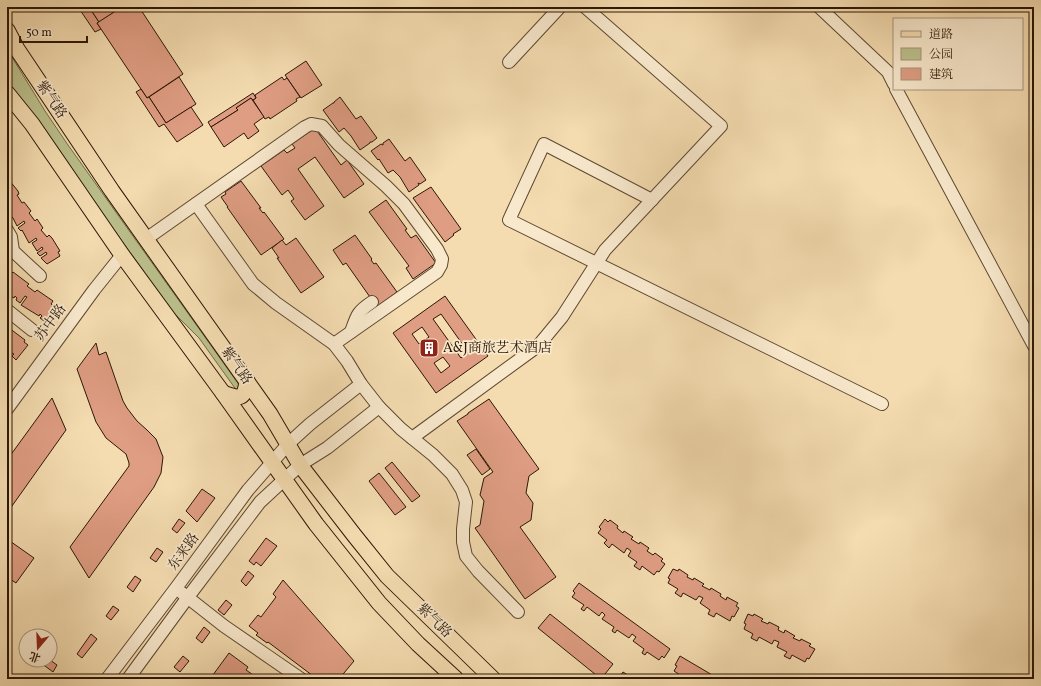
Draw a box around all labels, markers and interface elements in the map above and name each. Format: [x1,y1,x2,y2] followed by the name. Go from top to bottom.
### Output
[20,18,87,44] scale bar
[893,18,1023,90] legend
[26,25,52,41] text: 50 m
[929,27,953,43] text: 道路
[929,47,953,63] text: 公园
[929,67,953,83] text: 建筑
[31,77,71,123] street label: 紫气路
[31,300,71,346] street label: 苏中路
[418,337,440,359] building icon: A&J商旅艺术酒店
[443,339,552,358] place label: A&J商旅艺术酒店
[216,343,256,389] street label: 紫气路
[164,529,204,575] street label: 东来路
[412,600,456,642] street label: 紫气路
[18,628,58,668] north arrow
[28,647,43,665] text: 北

